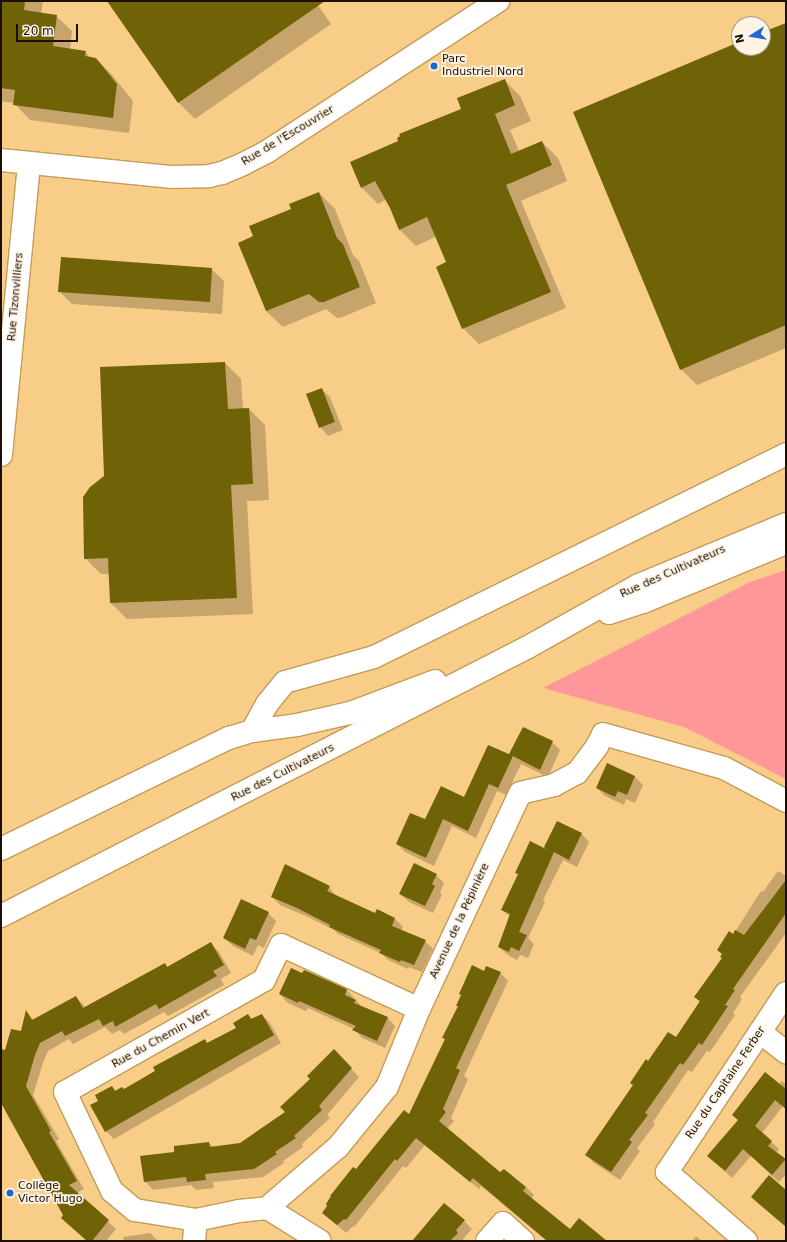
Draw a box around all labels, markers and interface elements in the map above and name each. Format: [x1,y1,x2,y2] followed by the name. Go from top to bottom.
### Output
[18,16,80,42] scale bar
[731,16,771,56] north arrow
[23,24,54,38] text: 20 m
[732,33,747,44] text: N
[442,53,523,79] place label: Parc Industriel Nord
[429,61,439,71] marker: Parc Industriel Nord
[239,103,337,169] street label: Rue de l'Escouvrier
[6,252,26,342] street label: Rue Tizonvilliers
[618,543,728,601] street label: Rue des Cultivateurs
[229,741,337,805] street label: Rue des Cultivateurs
[427,861,493,981] street label: Avenue de la Pépinière
[110,1007,212,1071] street label: Rue du Chemin Vert
[683,1024,769,1142] street label: Rue du Capitaine Ferber
[18,1180,82,1206] place label: Collège Victor Hugo
[5,1188,15,1198] marker: Collège Victor Hugo

